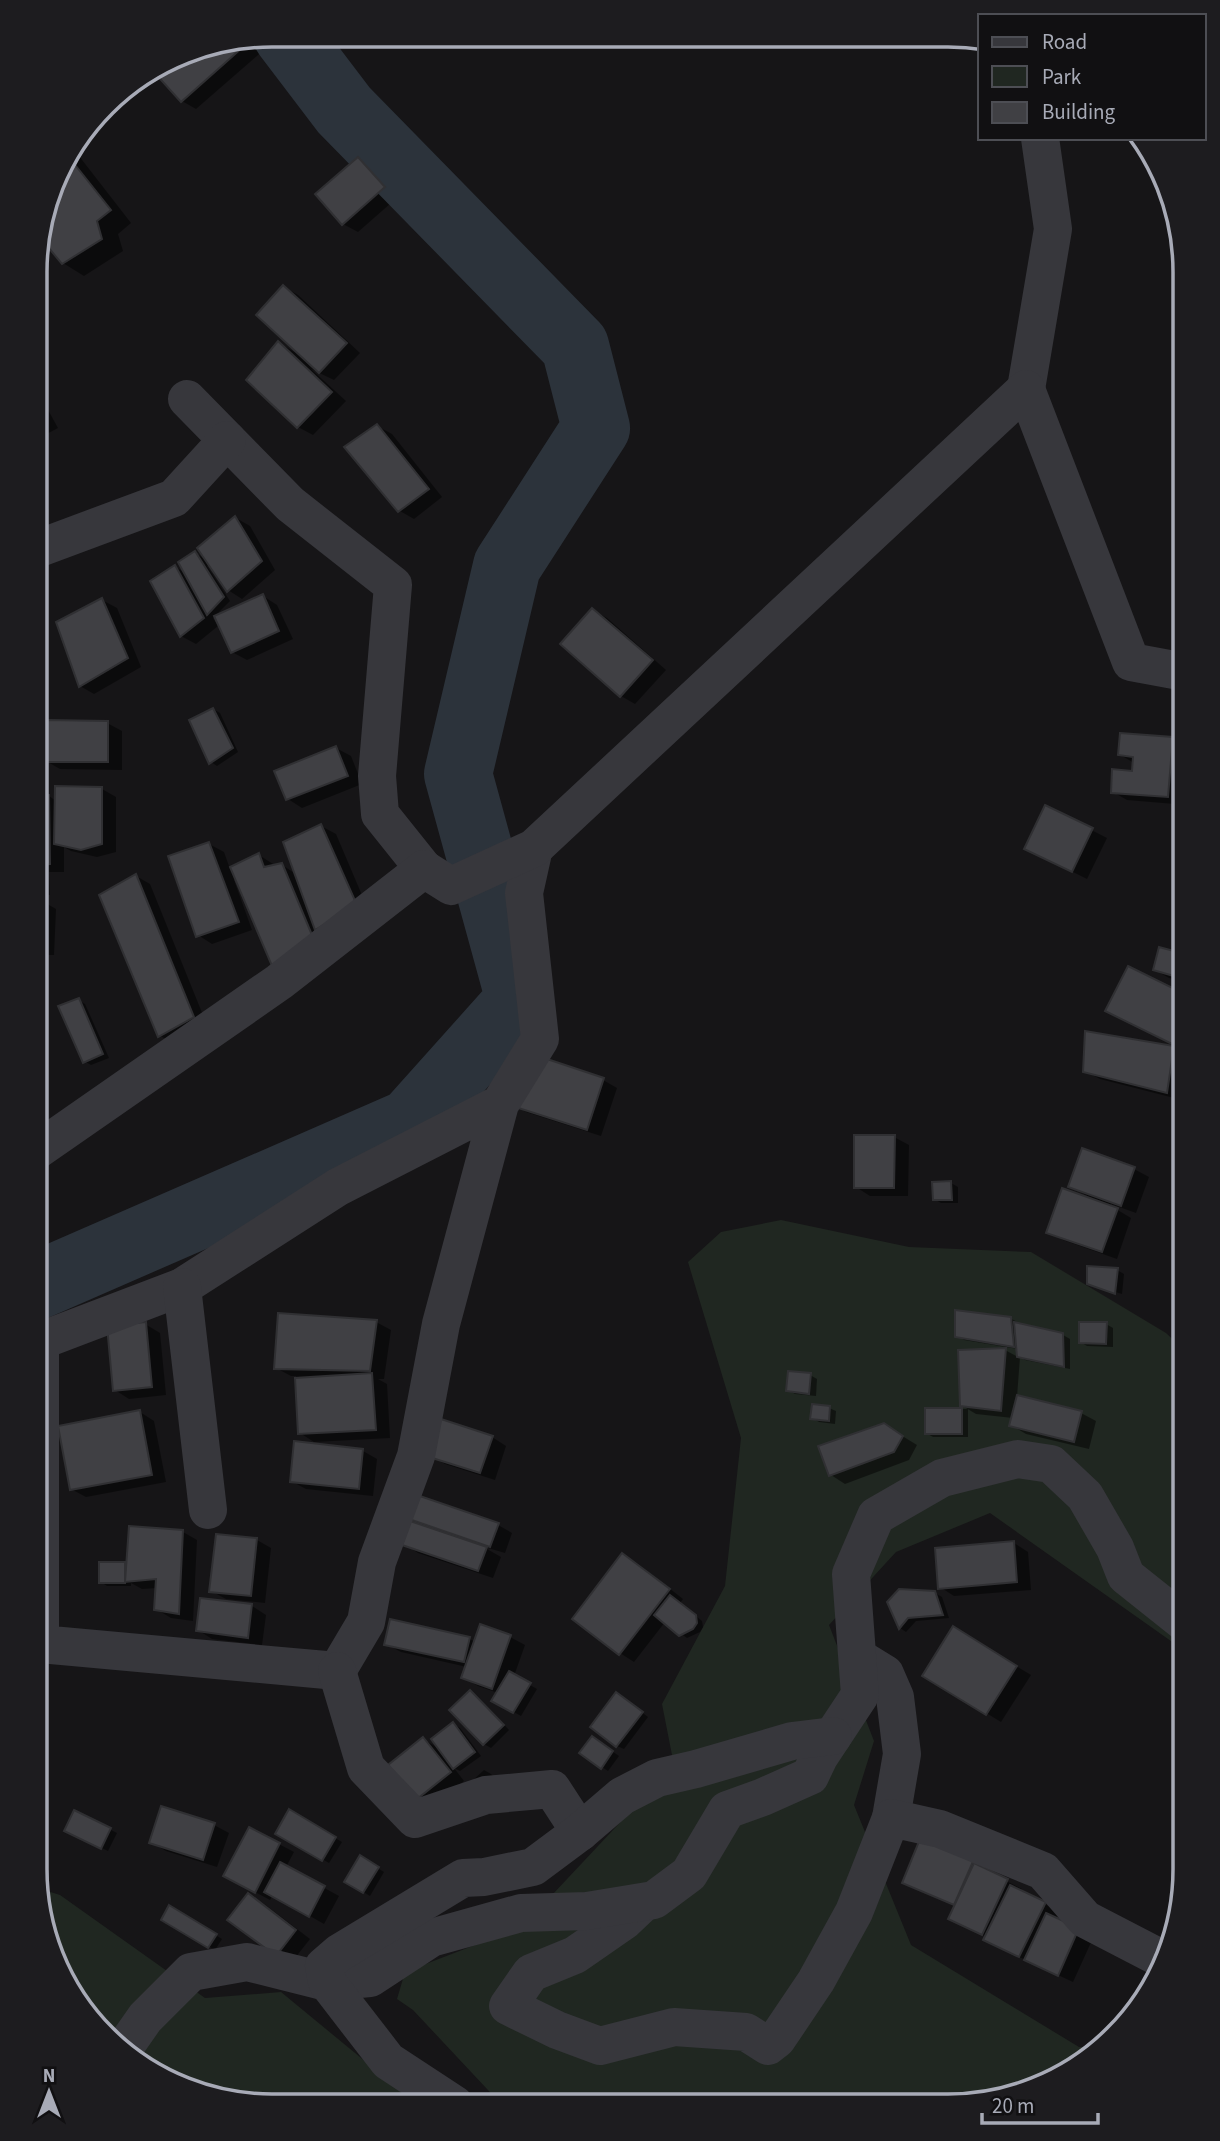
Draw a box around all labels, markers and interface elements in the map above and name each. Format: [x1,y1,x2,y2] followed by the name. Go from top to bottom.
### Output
[978,14,1206,140] legend
[1042,27,1087,57] text: Road
[1042,62,1082,92] text: Park
[1042,97,1116,127] text: Building
[14,2057,84,2127] north arrow
[43,2063,55,2090] text: N
[982,2082,1098,2126] scale bar
[992,2091,1034,2121] text: 20 m

